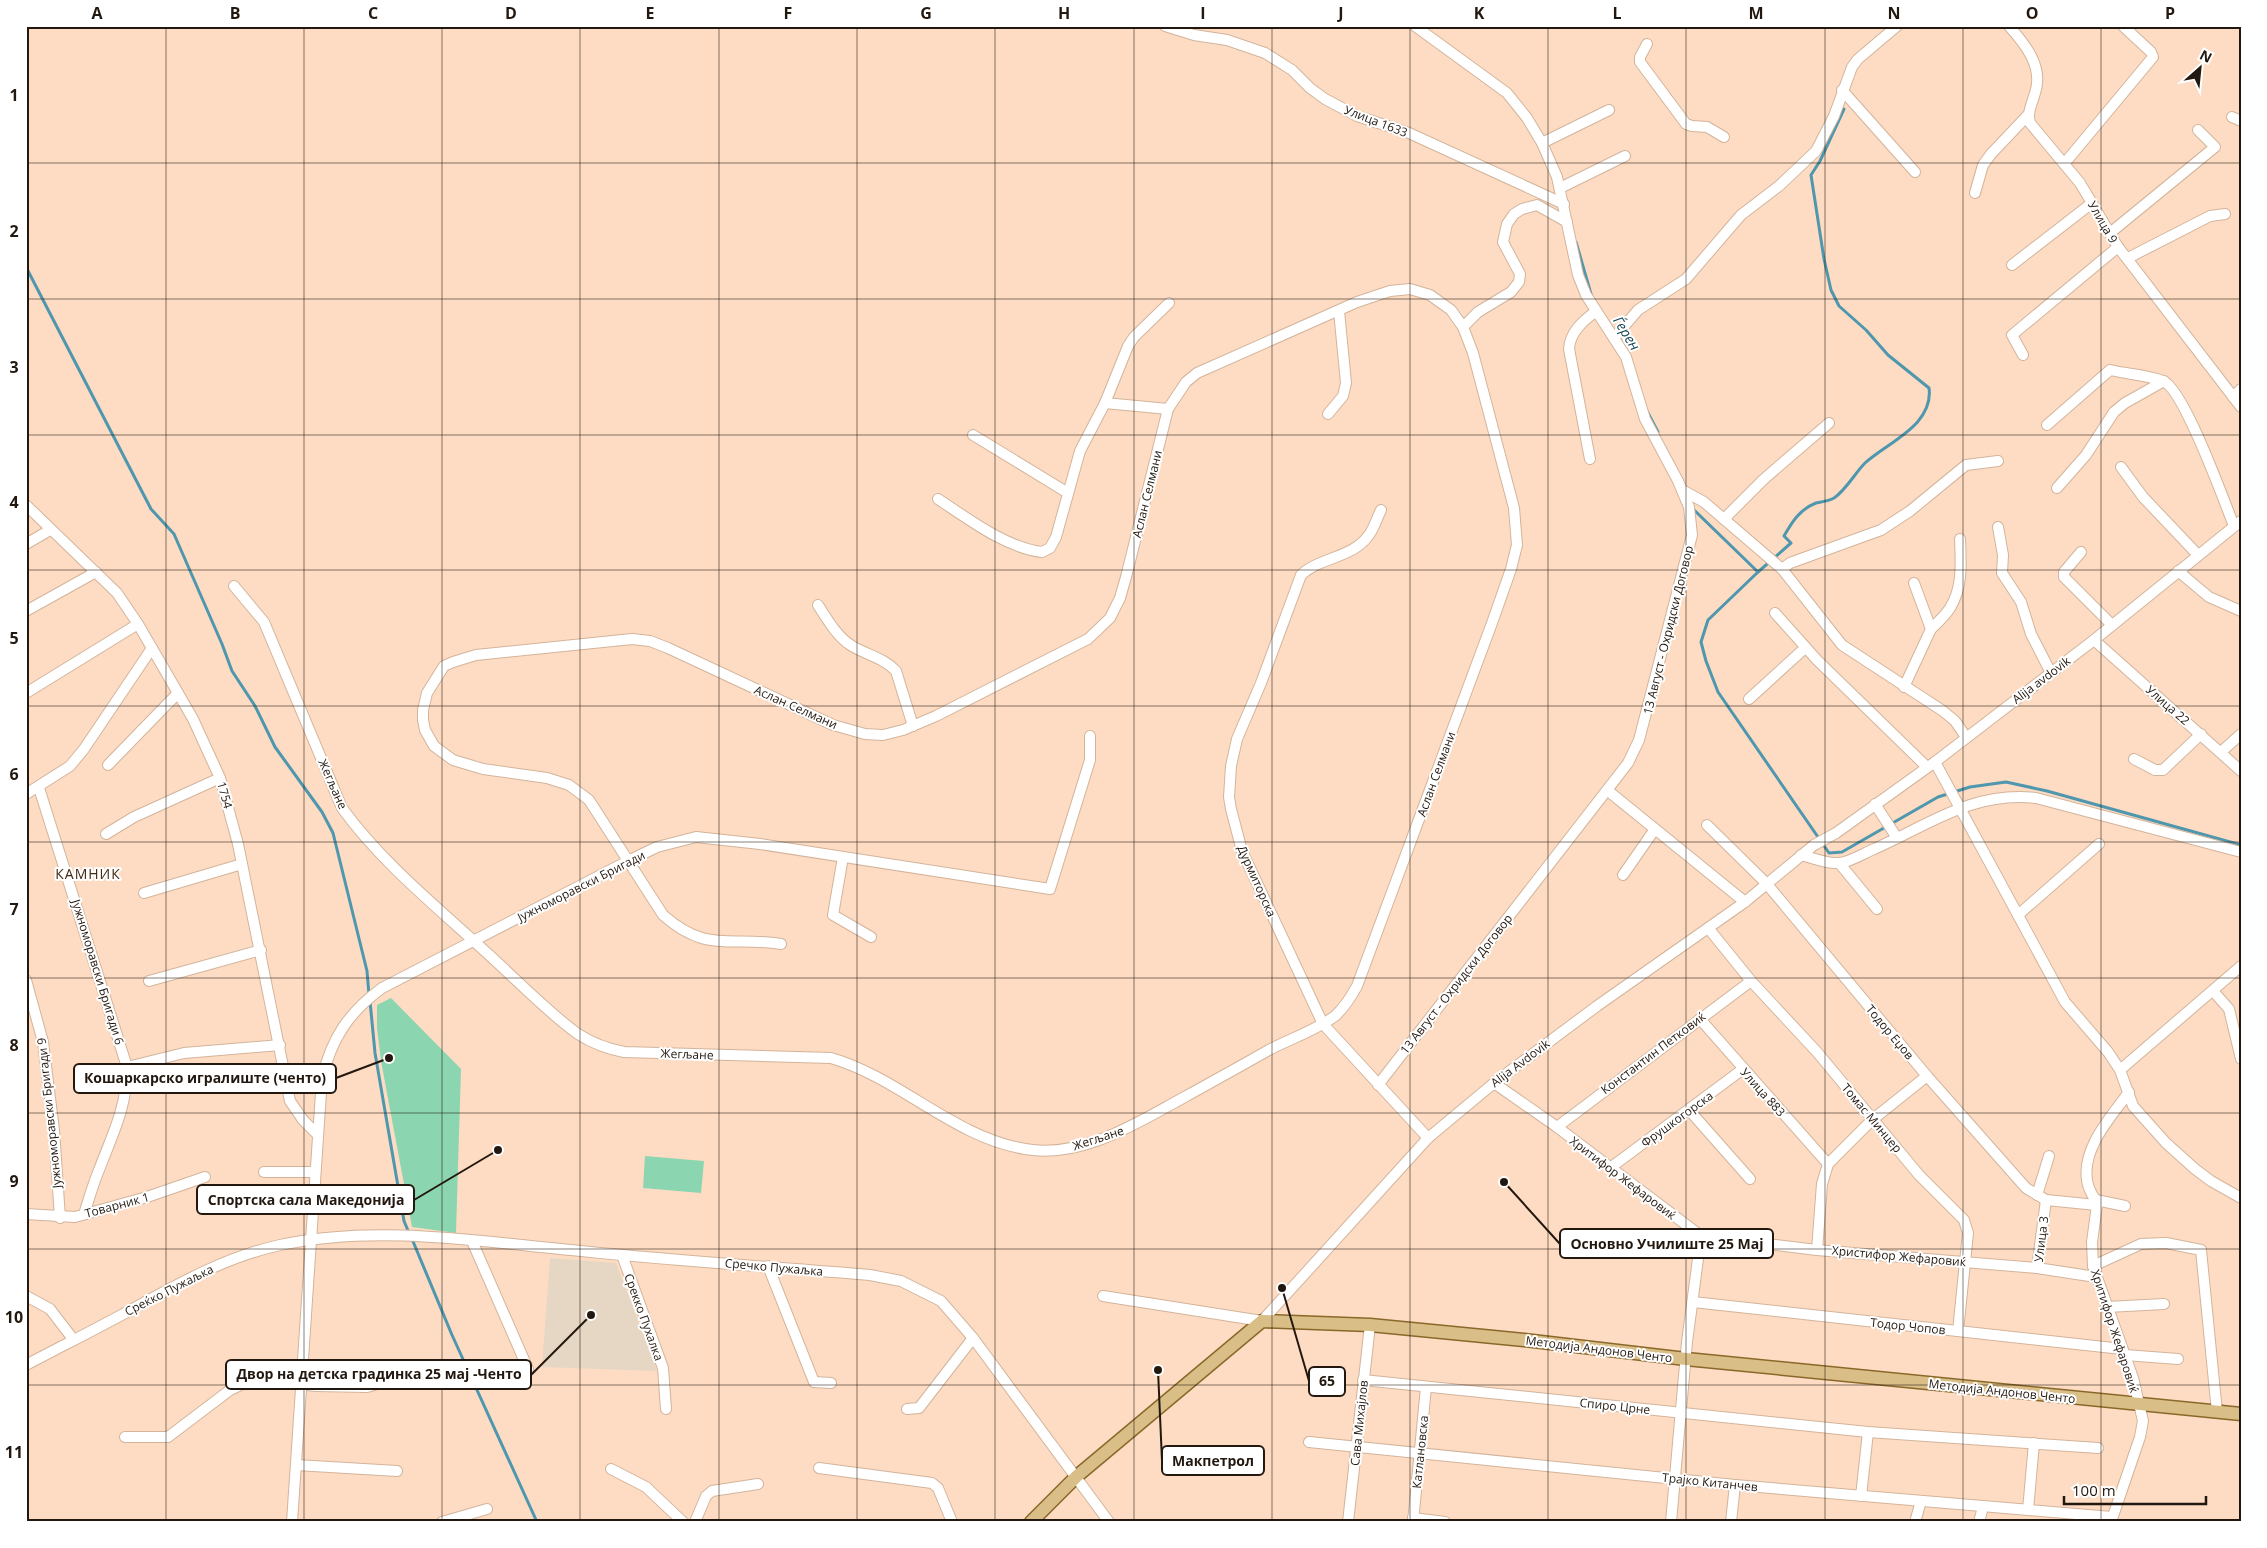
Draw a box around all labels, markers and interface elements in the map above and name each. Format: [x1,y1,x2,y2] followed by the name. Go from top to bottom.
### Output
[91,2,103,24] text: A
[230,2,240,24] text: B
[368,2,378,24] text: C
[505,2,517,24] text: D
[646,2,655,24] text: E
[784,2,792,24] text: F
[920,2,932,24] text: G
[1058,2,1070,24] text: H
[1200,2,1206,24] text: I
[1336,2,1344,24] text: J
[1474,2,1485,24] text: K
[1612,2,1622,24] text: L
[1748,2,1764,24] text: M
[1887,2,1901,24] text: N
[2026,2,2038,24] text: O
[2165,2,2175,24] text: P
[2174,42,2224,92] north arrow
[2197,45,2216,67] text: N
[9,84,19,106] text: 1
[1342,101,1410,141] street label: Улица 1633
[2084,198,2122,246] street label: Улица 9
[9,220,19,242] text: 2
[1609,312,1645,354] water label: Ѓерен
[9,356,19,378] text: 3
[1128,449,1166,539] street label: Аслан Селмани
[9,491,19,513] text: 4
[1639,544,1697,716] street label: 13 Август - Охридски Договор
[9,627,19,649] text: 5
[2008,652,2074,708] street label: Alija avdovik
[752,681,840,733] street label: Аслан Селмани
[2142,681,2194,729] street label: Улица 22
[1413,729,1459,819] street label: Аслан Селмани
[314,756,352,812] street label: Жегљане
[9,763,19,785] text: 6
[213,779,237,811] street label: 1754
[1234,842,1280,920] street label: Дурмиторска
[513,846,648,926] street label: Јужноморавски Бригади
[55,864,121,883] district label: КАМНИК
[67,896,128,1047] street label: Јужноморавски Бригади 6
[9,898,19,920] text: 7
[1396,910,1516,1058] street label: 13 Август - Охридски Договор
[1862,1001,1918,1063] street label: Тодор Еџов
[1597,1008,1709,1098] street label: Константин Петковиќ
[9,1034,19,1056] text: 8
[1487,1035,1554,1091] street label: Alija Avdovik
[33,1037,65,1190] street label: Јужноморавски Бригади 9
[660,1045,714,1063] street label: Жегљане
[74,1064,336,1093] callout: Кошаркарско игралиште (ченто)
[1737,1064,1789,1120] street label: Улица 883
[84,1068,326,1087] text: Кошаркарско игралиште (ченто)
[1838,1080,1906,1156] street label: Томас Минцер
[1637,1087,1717,1151] street label: Фрушкогорска
[1070,1122,1126,1154] street label: Жегљане
[1566,1132,1680,1224] street label: Хритифор Жефаровиќ
[9,1170,19,1192] text: 9
[197,1185,414,1214] callout: Спортска сала Македонија
[83,1188,151,1222] street label: Товарник 1
[208,1190,404,1209] text: Спортска сала Македонија
[2030,1215,2052,1263] street label: Улица 3
[1560,1229,1773,1258] callout: Основно Училиште 25 Мај
[1570,1234,1764,1253] text: Основно Училиште 25 Мај
[1831,1242,1968,1270] street label: Христифор Жефаровиќ
[724,1254,824,1280] street label: Сречко Пужаљка
[122,1260,216,1320] street label: Среќко Пужаљка
[2087,1267,2143,1396] street label: Хритифор Жефаровиќ
[620,1271,668,1363] street label: Срекко Пухалка
[5,1306,23,1328] text: 10
[1870,1314,1947,1338] street label: Тодор Чопов
[1525,1332,1673,1366] street label: Методија Андонов Ченто
[226,1360,531,1389] callout: Двор на детска градинка 25 мај -Ченто
[236,1364,522,1383] text: Двор на детска градинка 25 мај -Ченто
[1309,1367,1345,1396] callout: 65
[1319,1371,1335,1390] text: 65
[1928,1375,2076,1407] street label: Методија Андонов Ченто
[1346,1379,1372,1467] street label: Сава Михајлов
[1579,1394,1651,1418] street label: Спиро Црне
[1408,1415,1432,1489] street label: Катлановска
[5,1441,23,1463] text: 11
[1162,1446,1264,1475] callout: Макпетрол
[1172,1451,1254,1470] text: Макпетрол
[1661,1469,1759,1495] street label: Трајко Китанчев
[2064,1473,2207,1505] scale bar
[2072,1480,2116,1500] text: 100 m

